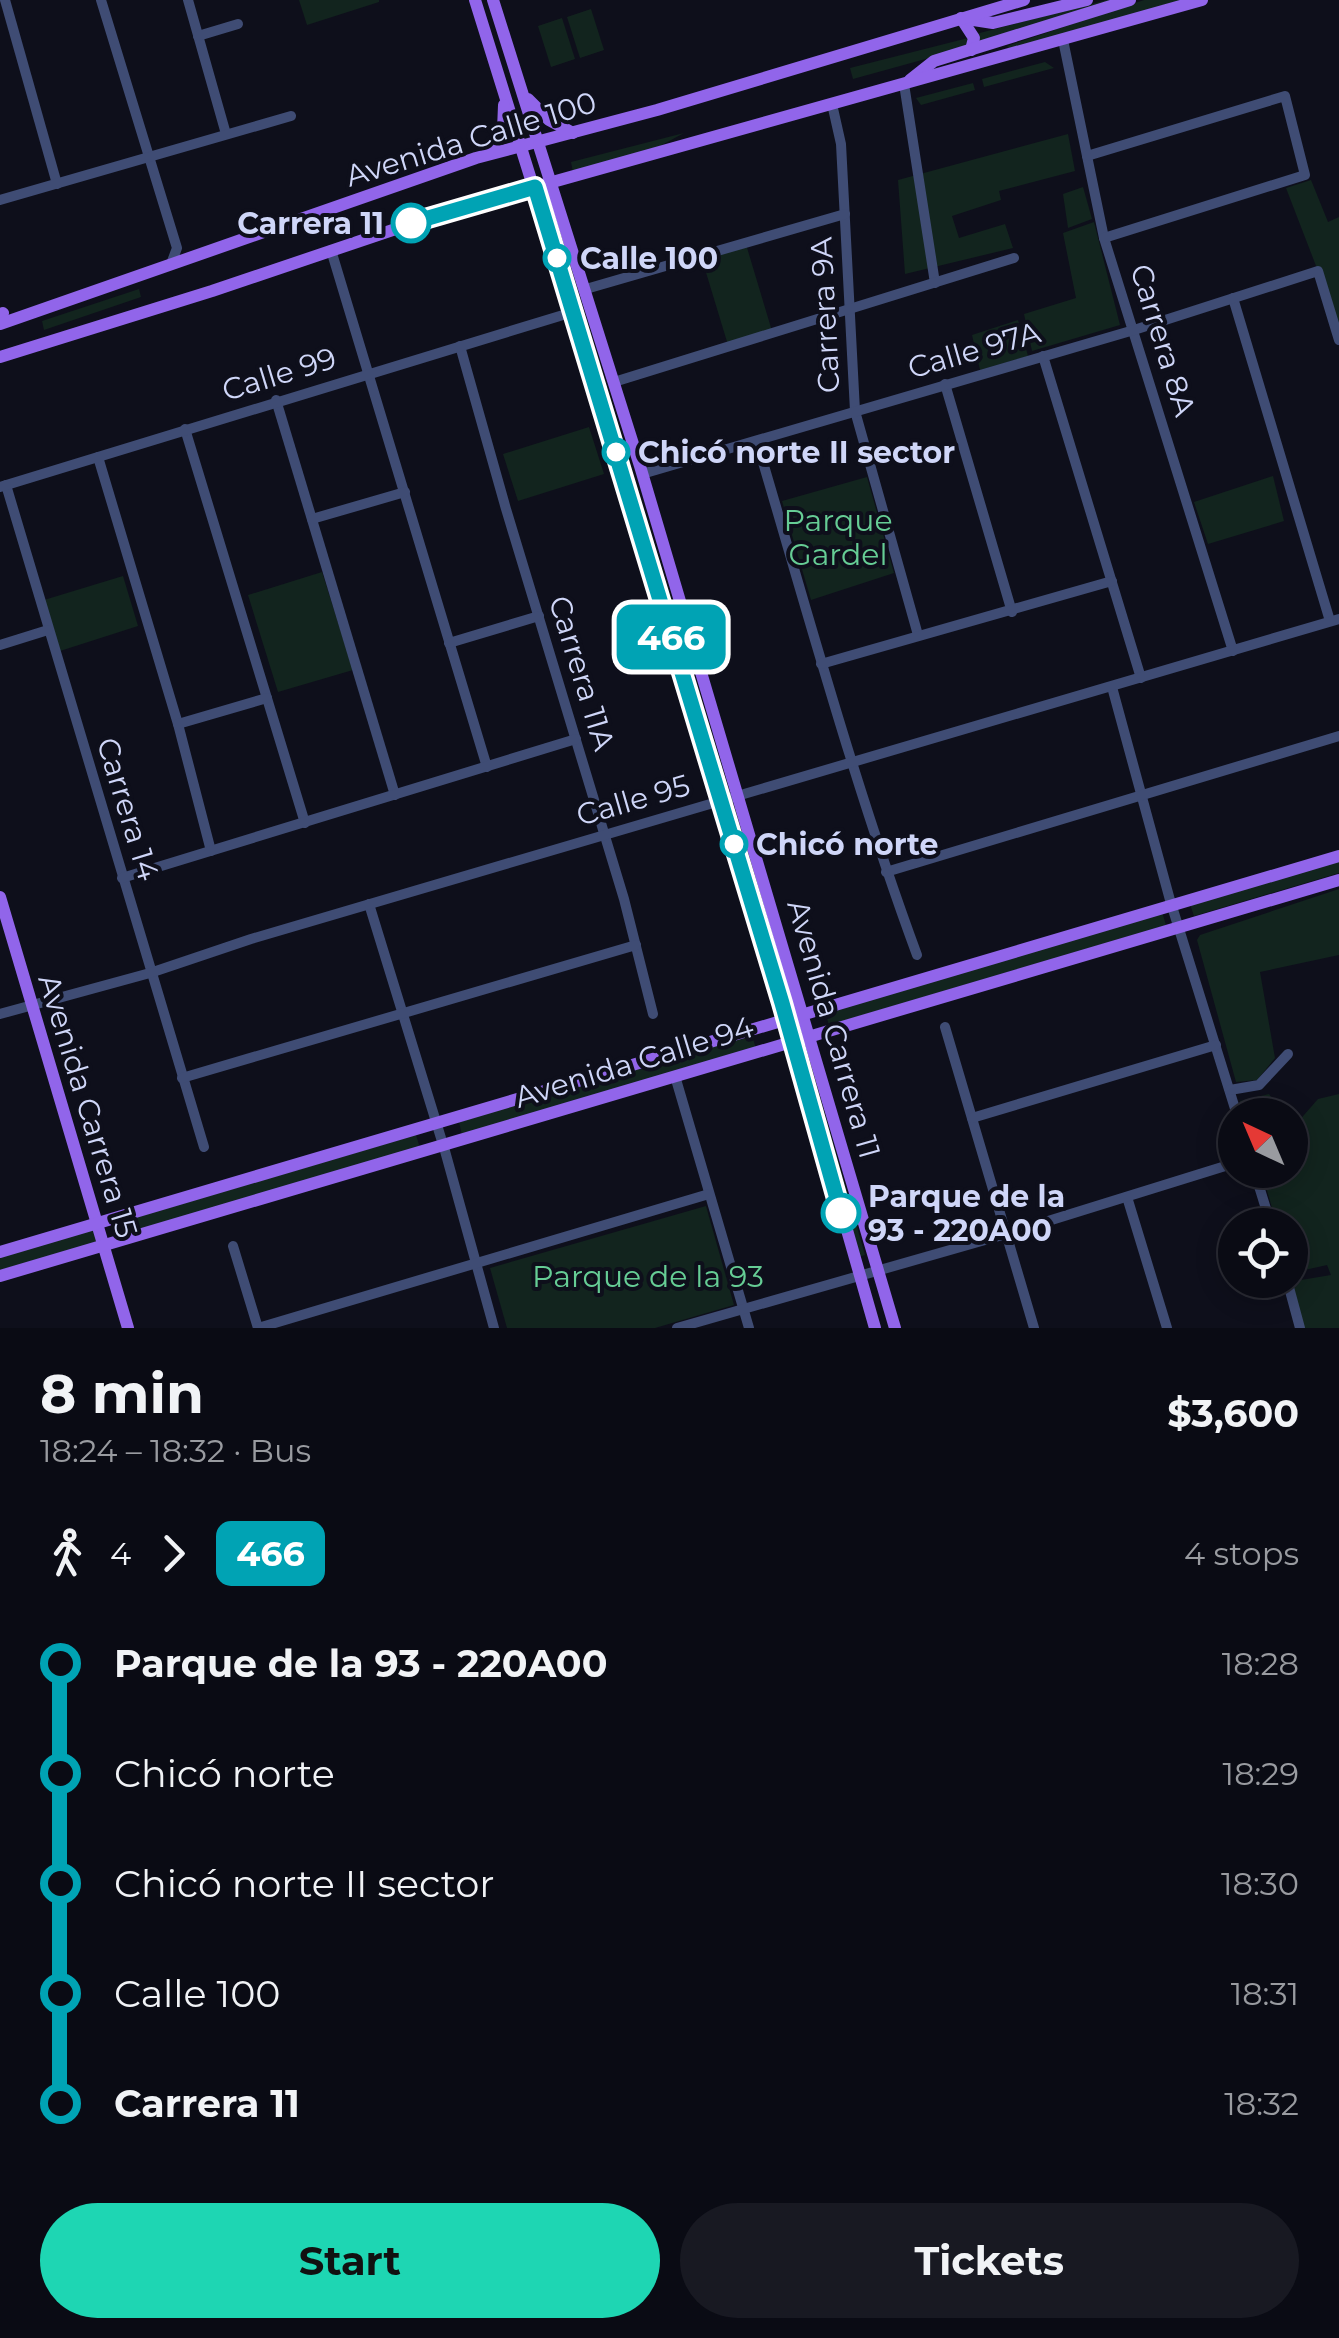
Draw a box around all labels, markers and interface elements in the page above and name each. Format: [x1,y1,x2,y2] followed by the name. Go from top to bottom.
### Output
[341,83,601,195] street label: Avenida Calle 100
[392,204,430,242] marker: Carrera 11
[237,205,384,242] place label: Carrera 11
[802,236,848,394] street label: Carrera 9A
[580,240,718,277] place label: Calle 100
[544,245,570,271] marker: Calle 100
[1122,259,1204,421] street label: Carrera 8A
[903,313,1045,387] street label: Calle 97A
[217,339,341,409] street label: Calle 99
[638,434,955,471] place label: Chicó norte II sector
[603,439,629,465] marker: Chicó norte II sector
[783,502,893,573] park label: Parque Gardel
[541,591,623,755] street label: Carrera 11A
[614,604,728,670] line badge: 466
[637,616,705,659] text: 466
[89,733,167,885] street label: Carrera 14
[572,766,694,834] street label: Calle 95
[756,826,939,863] place label: Chicó norte
[721,831,747,857] marker: Chicó norte
[779,895,889,1163] street label: Avenida Carrera 11
[30,970,146,1242] street label: Avenida Carrera 15
[510,1008,758,1116] street label: Avenida Calle 94
[1218,1098,1308,1188] north arrow
[1218,1098,1308,1298] map controls
[868,1178,1065,1249] place label: Parque de la 93 - 220A00
[822,1194,860,1232] marker: Parque de la 93 - 220A00
[1218,1208,1308,1298] button: locate
[532,1258,764,1295] park label: Parque de la 93
[40,1360,204,1427] text: 8 min
[1167,1390,1299,1437] text: $3,600
[40,1431,311,1470] text: 18:24 – 18:32 · Bus
[40,1526,95,1581] icon: walk
[146,1526,201,1581] icon: forward
[236,1532,305,1575] text: 466
[110,1534,131,1573] text: 4
[1184,1534,1299,1573] text: 4 stops
[114,1640,607,1687] text: Parque de la 93 - 220A00
[1222,1644,1299,1683] text: 18:28
[114,1750,335,1797] text: Chicó norte
[1223,1754,1299,1793] text: 18:29
[114,1860,494,1907] text: Chicó norte II sector
[1221,1864,1299,1903] text: 18:30
[114,1970,280,2017] text: Calle 100
[1231,1974,1299,2013] text: 18:31
[114,2080,300,2127] text: Carrera 11
[1224,2084,1299,2123] text: 18:32
[40,2203,660,2318] button: Start
[680,2203,1299,2318] button: Tickets

